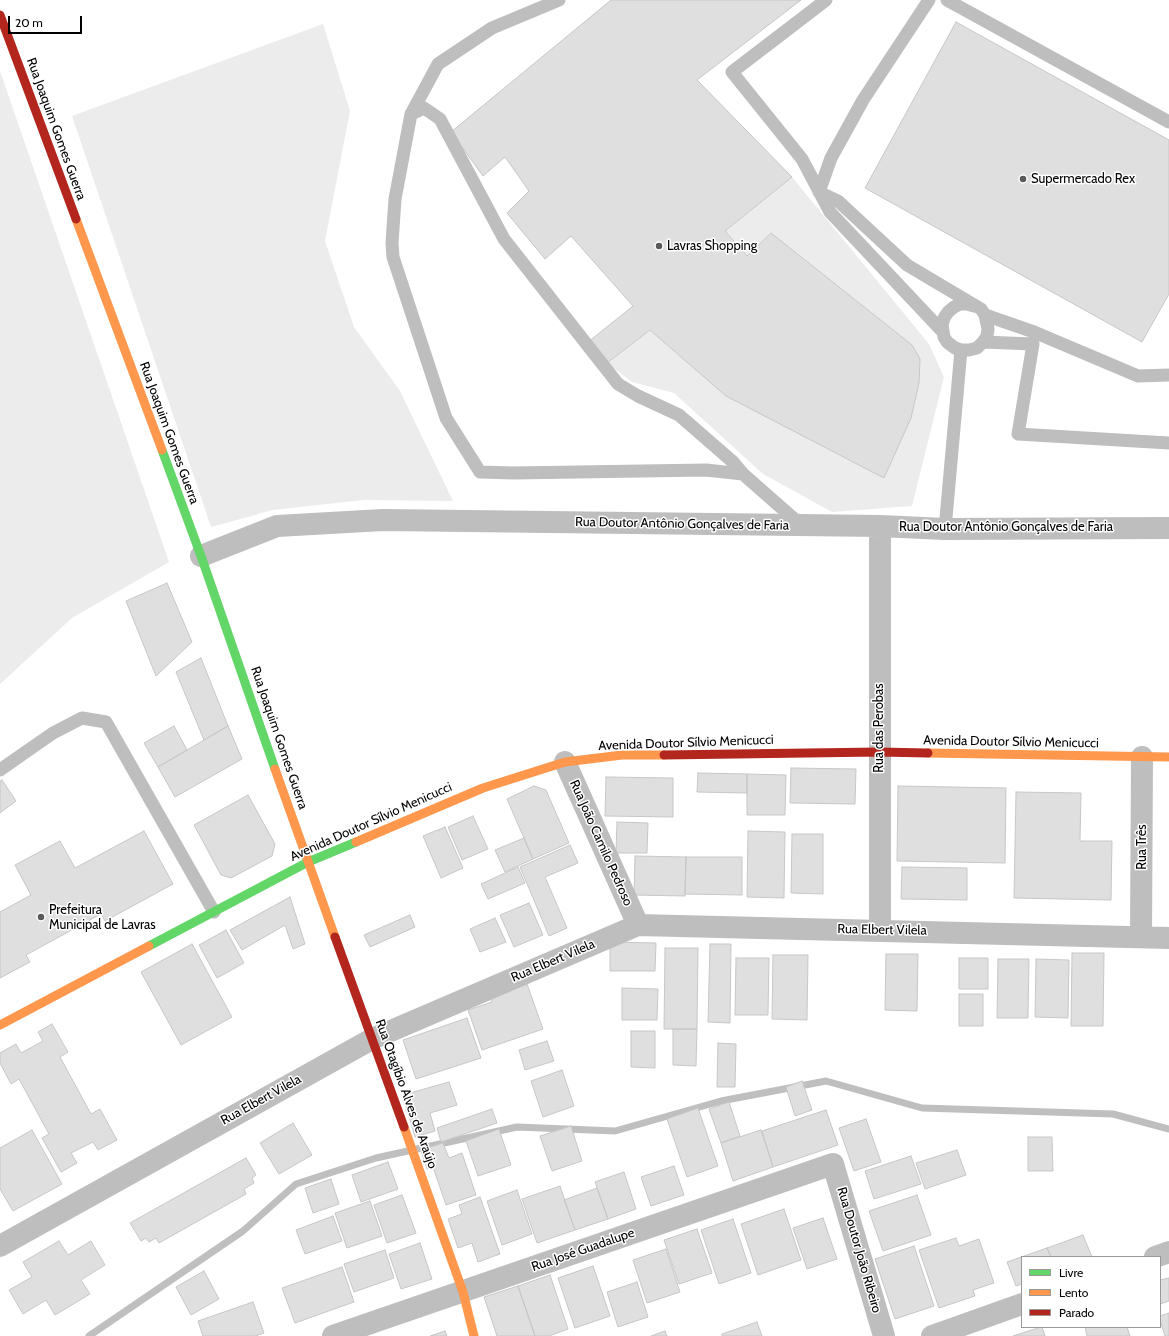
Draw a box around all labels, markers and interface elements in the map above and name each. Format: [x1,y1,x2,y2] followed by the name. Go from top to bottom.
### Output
[10,8,84,34] scale bar
[15,15,43,30] text: 20 m
[23,56,89,202] street label: Rua Joaquim Gomes Guerra
[1031,171,1135,187] place label: Supermercado Rex
[1018,174,1028,184] marker: Supermercado Rex
[667,238,757,254] place label: Lavras Shopping
[654,241,664,251] marker: Lavras Shopping
[136,360,202,506] street label: Rua Joaquim Gomes Guerra
[575,514,789,534] street label: Rua Doutor Antônio Gonçalves de Faria
[899,519,1113,535] street label: Rua Doutor Antônio Gonçalves de Faria
[247,665,311,811] street label: Rua Joaquim Gomes Guerra
[871,683,887,773] street label: Rua das Perobas
[598,732,774,754] street label: Avenida Doutor Sílvio Menicucci
[923,733,1099,751] street label: Avenida Doutor Sílvio Menicucci
[566,777,636,909] street label: Rua João Camilo Pedroso
[288,779,454,865] street label: Avenida Doutor Sílvio Menicucci
[1134,824,1150,870] street label: Rua Três
[49,902,156,933] place label: Prefeitura Municipal de Lavras
[36,912,46,922] marker: Prefeitura Municipal de Lavras
[837,921,927,939] street label: Rua Elbert Vilela
[509,936,597,986] street label: Rua Elbert Vilela
[372,1017,440,1171] street label: Rua Otagíbio Alves de Araújo
[218,1071,304,1129] street label: Rua Elbert Vilela
[834,1185,884,1315] street label: Rua Doutor João Ribeiro
[529,1225,637,1275] street label: Rua José Guadalupe
[1021,1256,1161,1328] legend
[1059,1265,1083,1280] text: Livre
[1059,1285,1088,1300] text: Lento
[1059,1305,1094,1320] text: Parado

